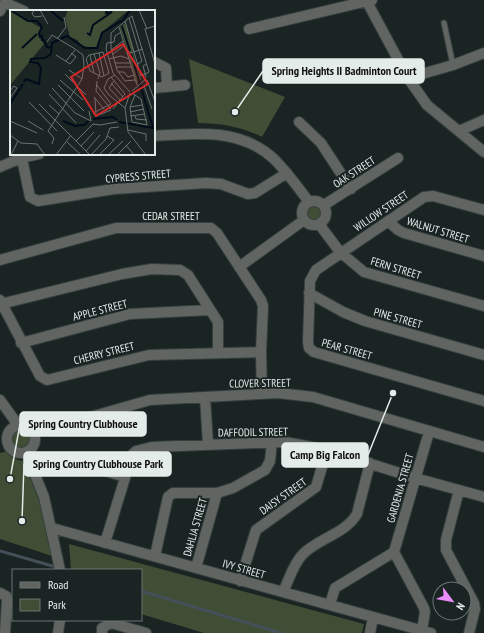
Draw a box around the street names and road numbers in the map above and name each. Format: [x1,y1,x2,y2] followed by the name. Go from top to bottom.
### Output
[330,153,378,191] street label: OAK STREET
[105,166,171,186] street label: CYPRESS STREET
[351,188,411,234] street label: WILLOW STREET
[142,209,200,223] street label: CEDAR STREET
[405,214,471,246] street label: WALNUT STREET
[369,254,423,282] street label: FERN STREET
[71,296,129,324] street label: APPLE STREET
[372,304,424,332] street label: PINE STREET
[320,335,374,363] street label: PEAR STREET
[72,339,136,367] street label: CHERRY STREET
[229,375,291,391] street label: CLOVER STREET
[218,424,288,440] street label: DAFFODIL STREET
[383,452,417,524] street label: GARDENIA STREET
[257,475,309,517] street label: DAISY STREET
[180,496,210,558] street label: DAHLIA STREET
[221,556,267,582] street label: IVY STREET

